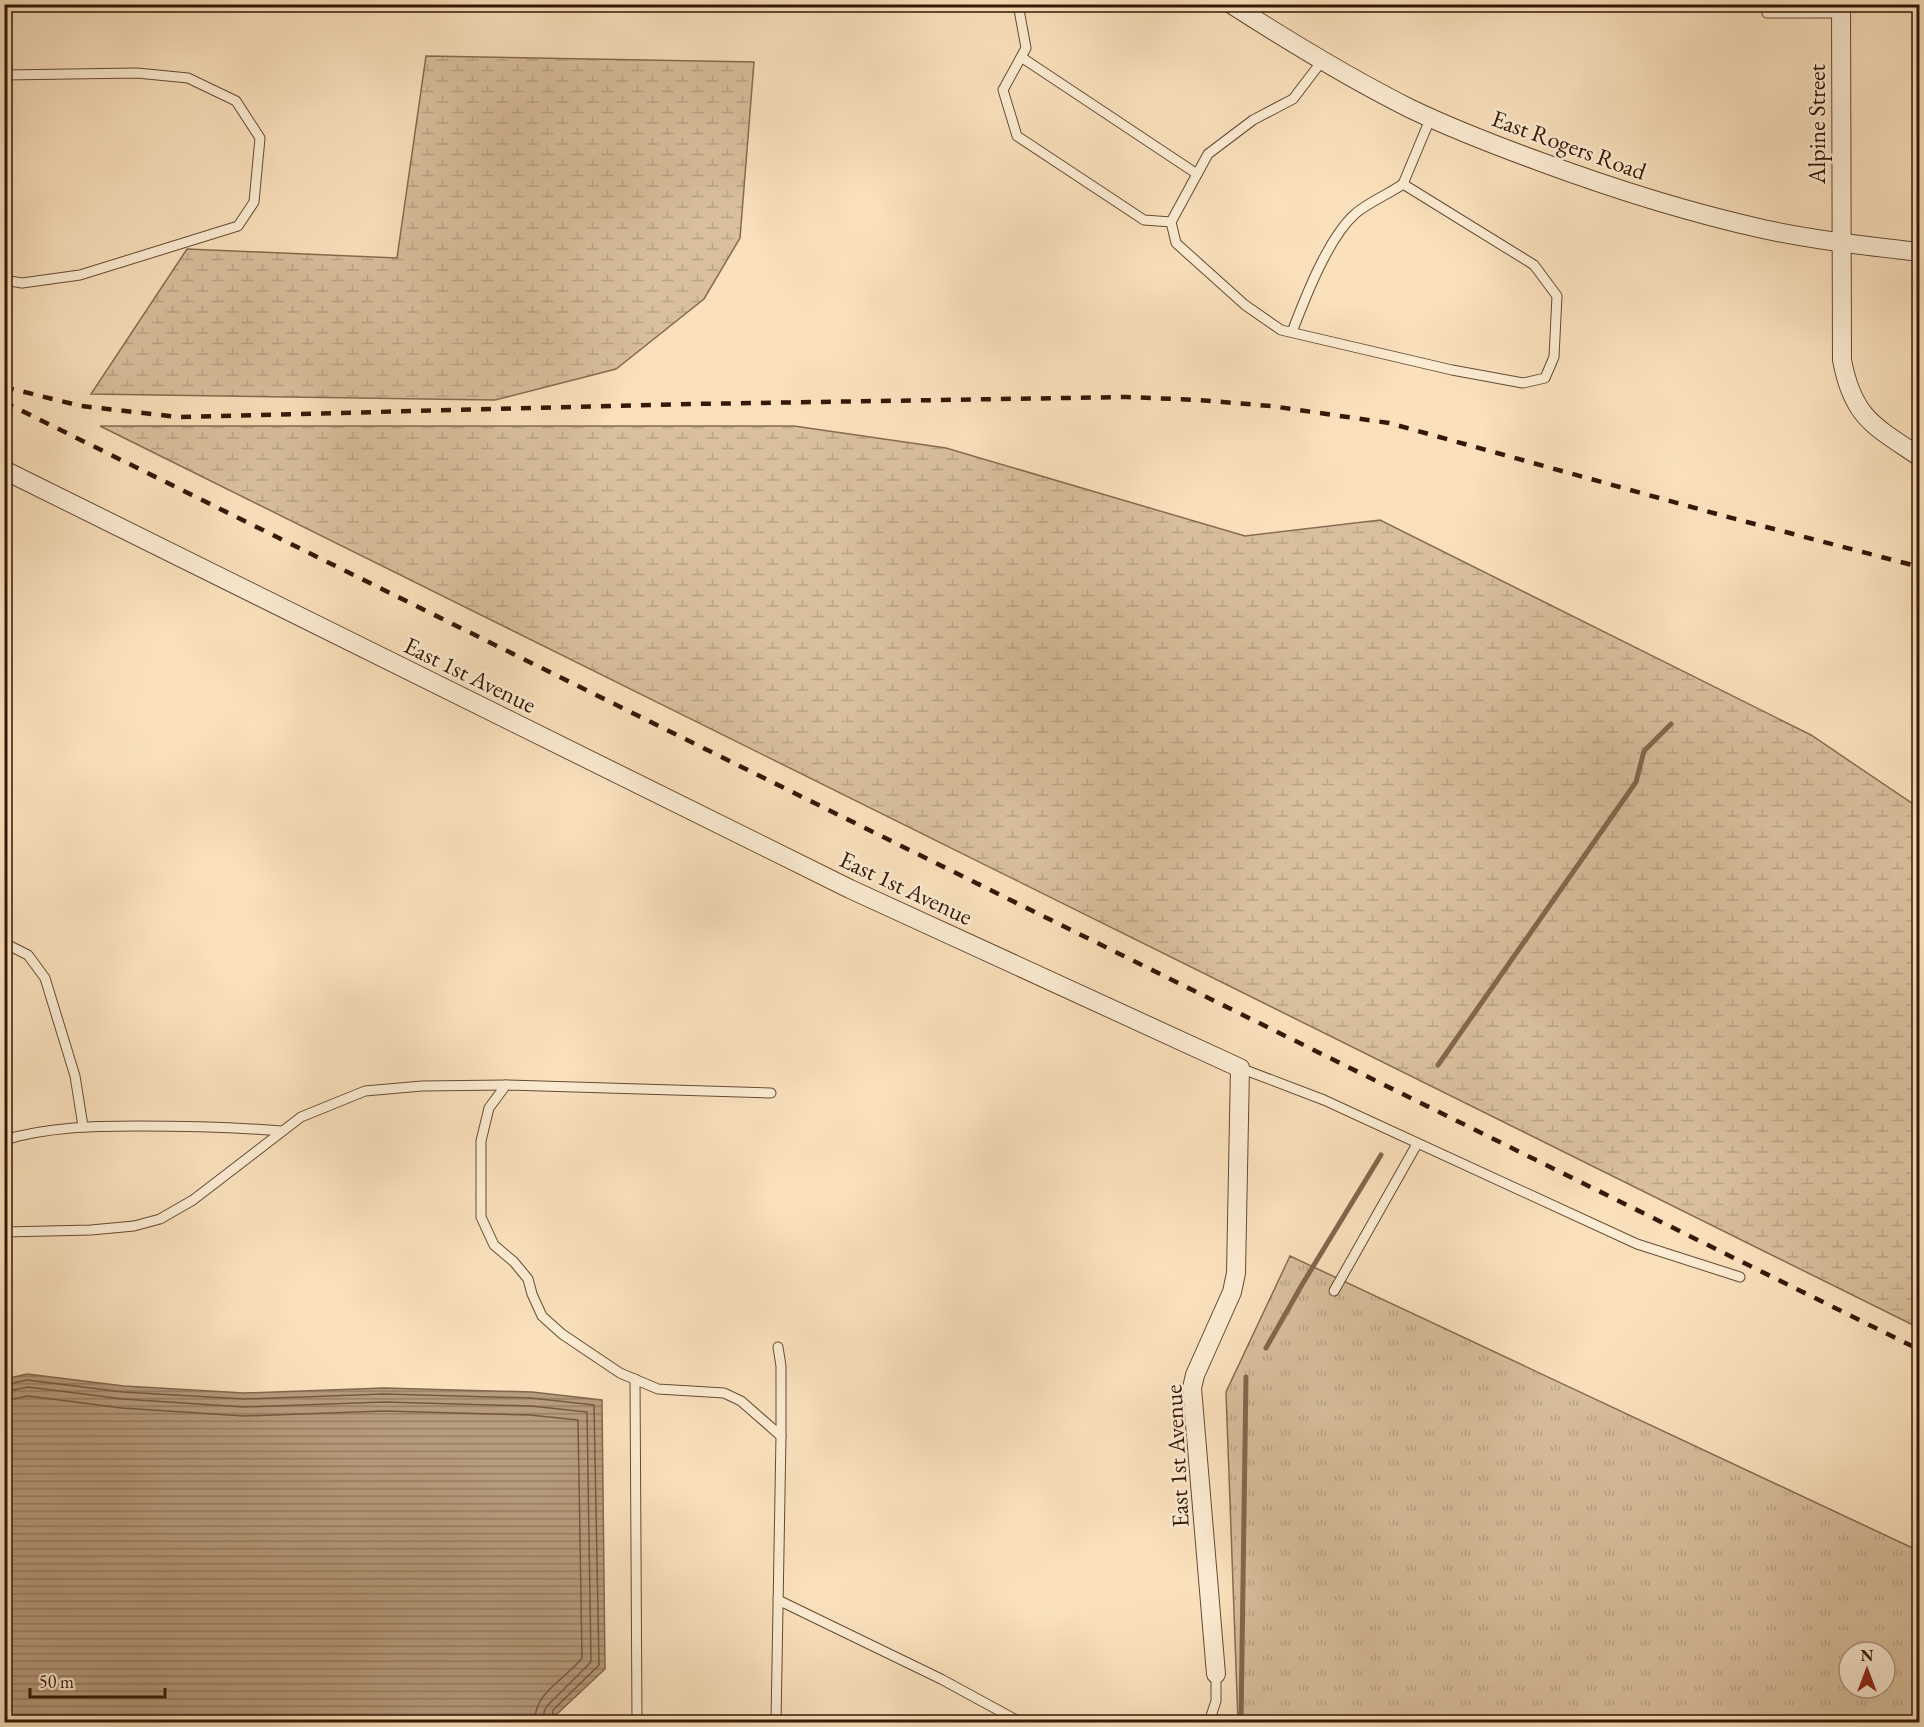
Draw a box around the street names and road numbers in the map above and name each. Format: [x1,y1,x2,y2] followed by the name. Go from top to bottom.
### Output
[1801,63,1832,185] street label: Alpine Street
[1488,102,1651,187] street label: East Rogers Road
[399,629,541,720] street label: East 1st Avenue
[835,843,978,932] street label: East 1st Avenue
[1157,1384,1196,1528] street label: East 1st Avenue

